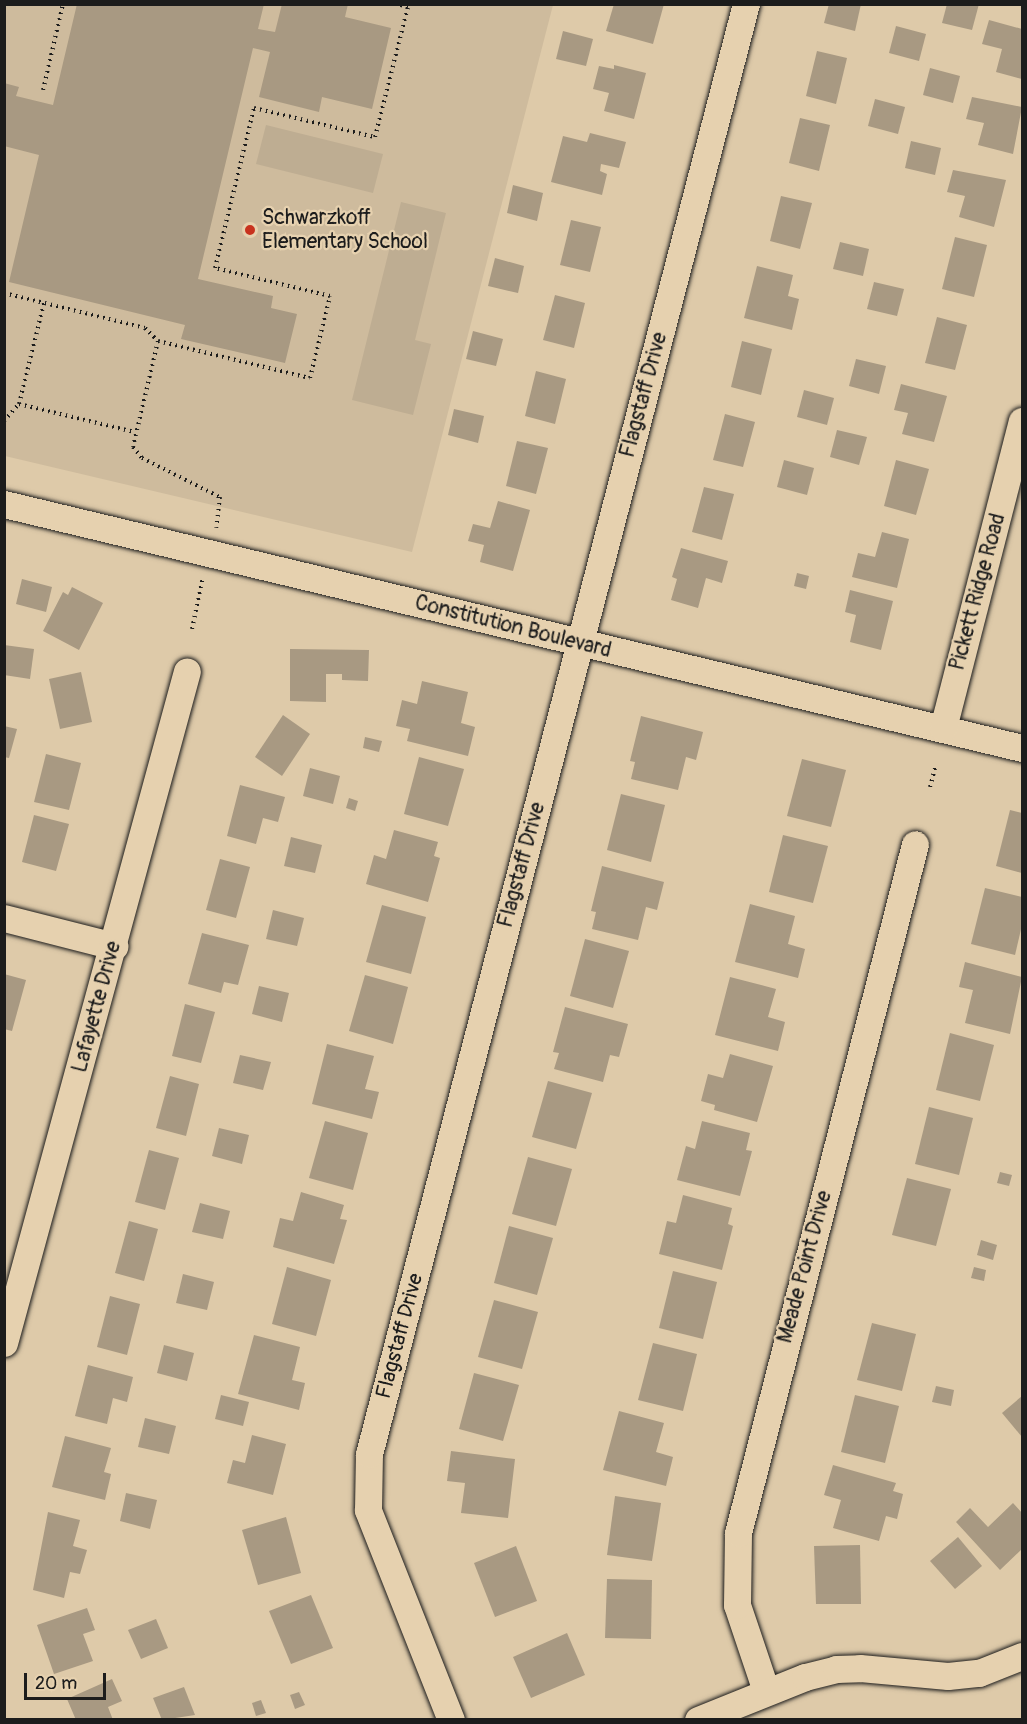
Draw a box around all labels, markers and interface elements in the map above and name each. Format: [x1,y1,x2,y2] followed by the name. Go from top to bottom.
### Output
[262,205,428,255] place label: Schwarzkoff Elementary School
[243,223,257,237] marker: Schwarzkoff Elementary School
[615,330,673,460] street label: Flagstaff Drive
[945,511,1011,673] street label: Pickett Ridge Road
[412,590,614,664] street label: Constitution Boulevard
[493,800,551,930] street label: Flagstaff Drive
[67,939,127,1075] street label: Lafayette Drive
[773,1188,837,1346] street label: Meade Point Drive
[371,1271,429,1401] street label: Flagstaff Drive
[27,1661,110,1699] scale bar
[35,1672,77,1695] text: 20 m

